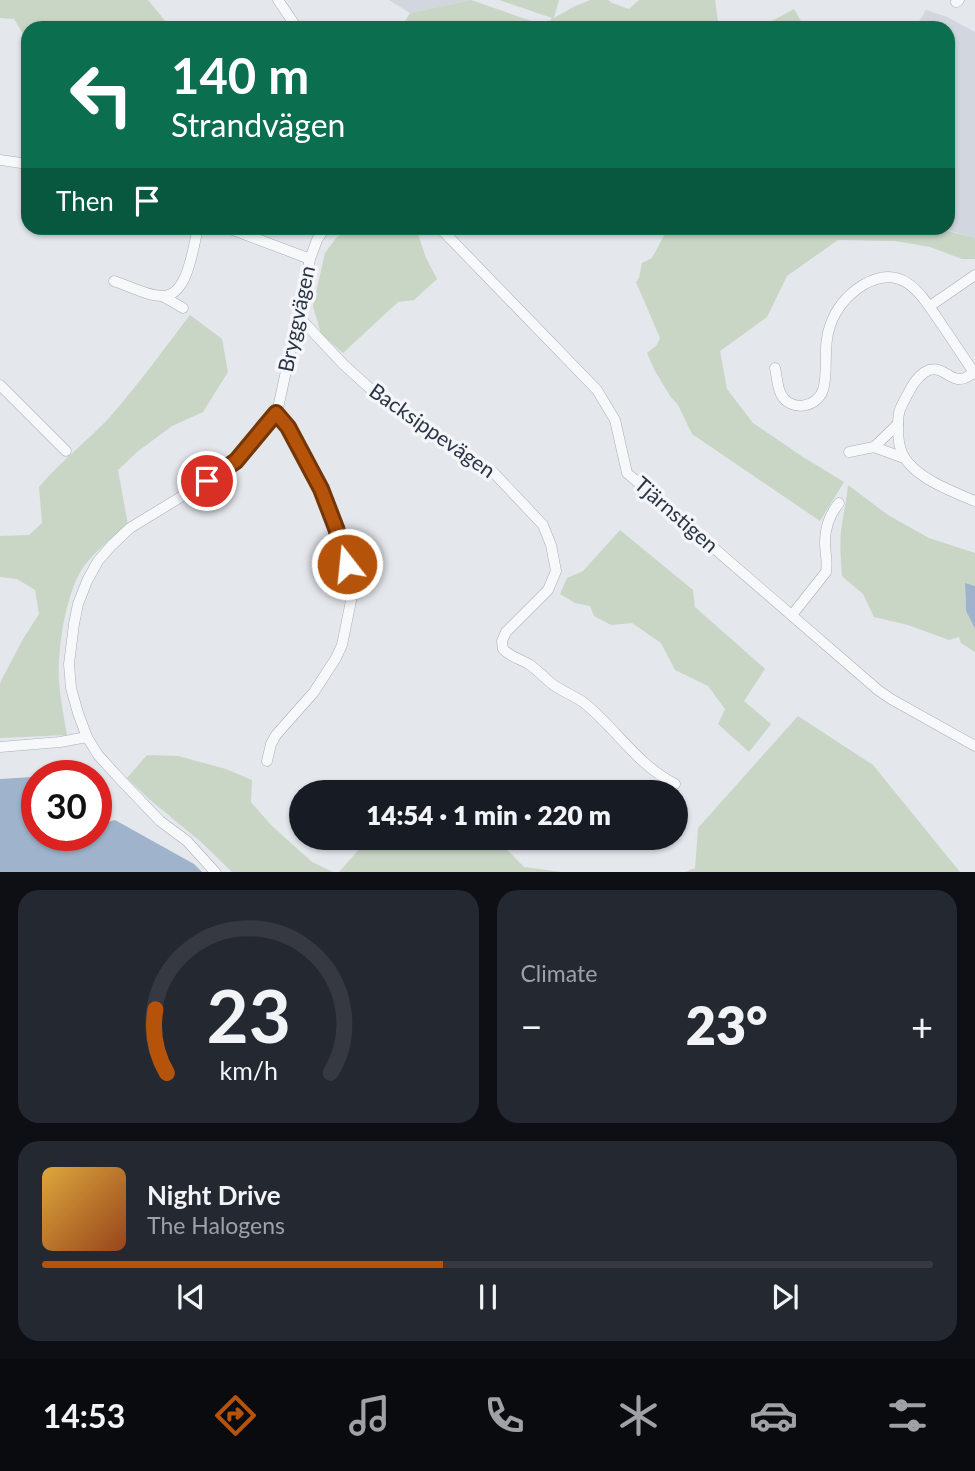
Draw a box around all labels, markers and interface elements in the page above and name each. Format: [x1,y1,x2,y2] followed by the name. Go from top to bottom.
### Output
[171,46,309,104] text: 140 m
[56,49,147,140] icon: left
[171,105,345,144] text: Strandvägen
[128,182,166,220] icon: arrive
[56,185,114,217] text: Then
[272,263,319,374] street label: Bryggvägen
[365,377,501,482] street label: Backsippevägen
[177,451,237,511] pin
[188,462,226,500] icon: arrive
[630,471,724,557] street label: Tjärnstigen
[310,527,384,601] position arrow
[21,760,112,851] speed limit sign: 30
[366,799,611,831] text: 14:54 · 1 min · 220 m
[521,959,597,987] text: Climate
[206,971,290,1059] text: 23
[686,994,768,1056] text: 23°
[521,1003,543,1049] text: −
[911,1003,933,1049] text: +
[219,1054,278,1084] text: km/h
[147,1179,281,1211] text: Night Drive
[147,1211,285,1239] text: The Halogens
[172,1278,210,1316] icon: previous
[469,1278,507,1316] icon: pause
[766,1278,804,1316] icon: next
[211,1391,260,1440] icon: directions
[345,1391,394,1440] icon: music
[480,1391,529,1440] icon: phone
[614,1391,663,1440] icon: climate
[749,1391,798,1440] icon: car
[883,1391,932,1440] icon: filters
[43,1396,125,1435] text: 14:53

